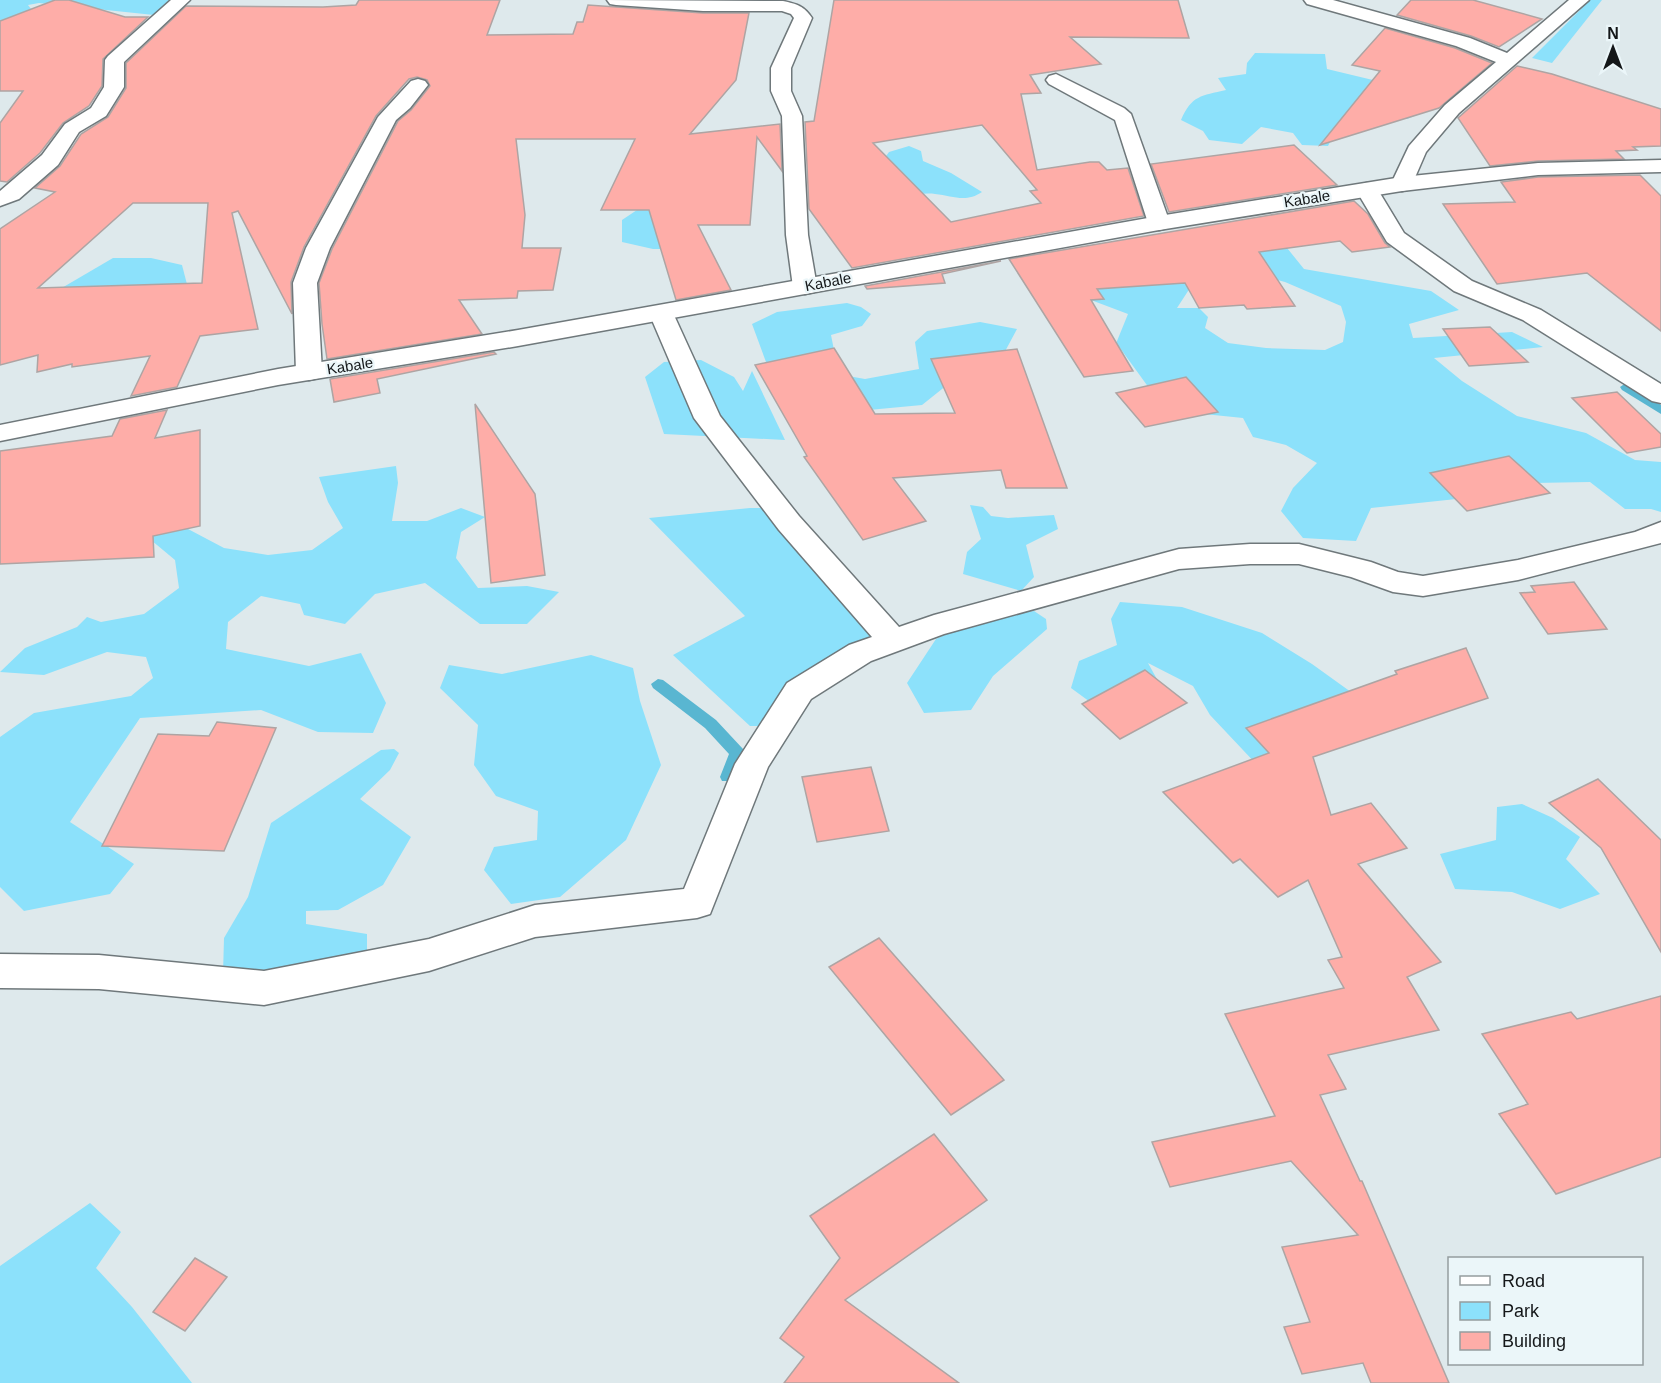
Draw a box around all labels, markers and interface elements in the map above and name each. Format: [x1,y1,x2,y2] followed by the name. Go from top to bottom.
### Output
[1583,18,1643,78] north arrow
[1607,25,1619,42] text: N
[1283,186,1331,211] street label: Kabale
[803,269,852,294] street label: Kabale
[326,353,374,378] street label: Kabale
[1448,1257,1643,1365] legend
[1502,1271,1545,1291] text: Road
[1502,1301,1540,1321] text: Park
[1502,1331,1566,1351] text: Building

